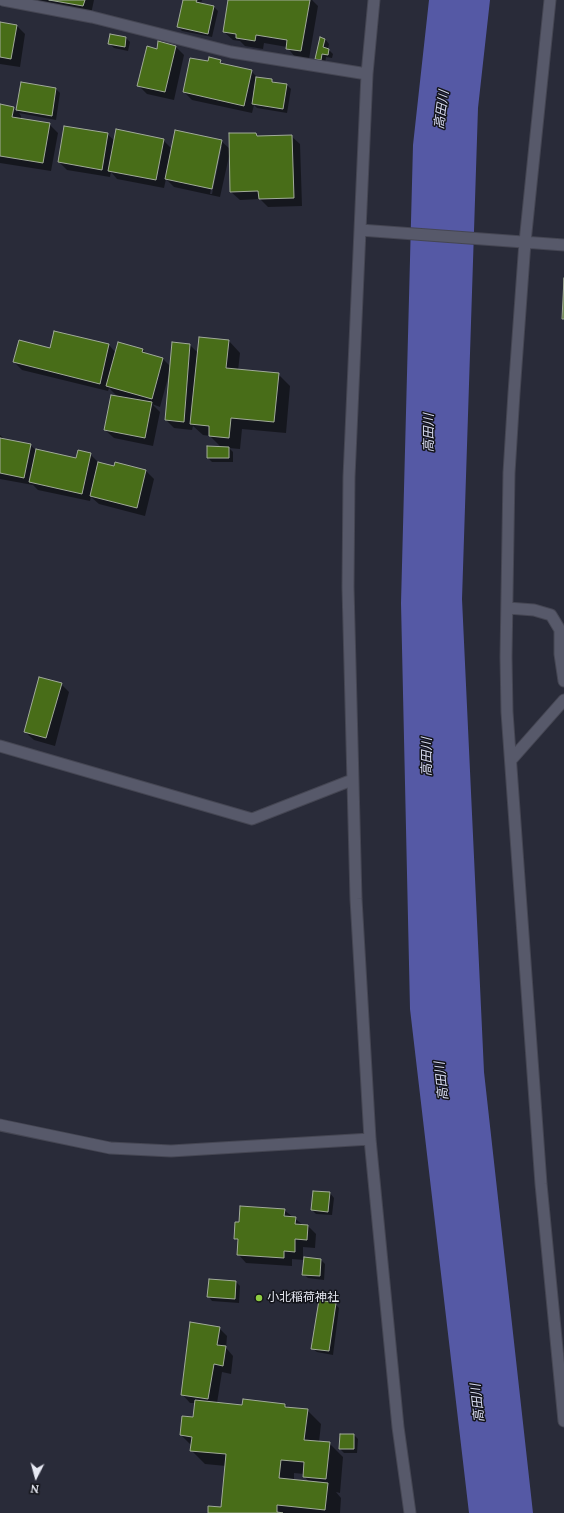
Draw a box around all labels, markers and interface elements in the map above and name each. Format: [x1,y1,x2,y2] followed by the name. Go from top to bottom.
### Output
[432,90,452,130] water label: 高田川
[421,414,437,452] water label: 高田川
[419,738,435,776] water label: 高田川
[432,1061,452,1101] water label: 高田川
[267,1291,339,1305] place label: 小北稲荷神社
[254,1293,264,1303] marker: 小北稲荷神社
[468,1383,488,1423] water label: 高田川
[16,1457,56,1497] north arrow
[30,1482,40,1496] text: N

